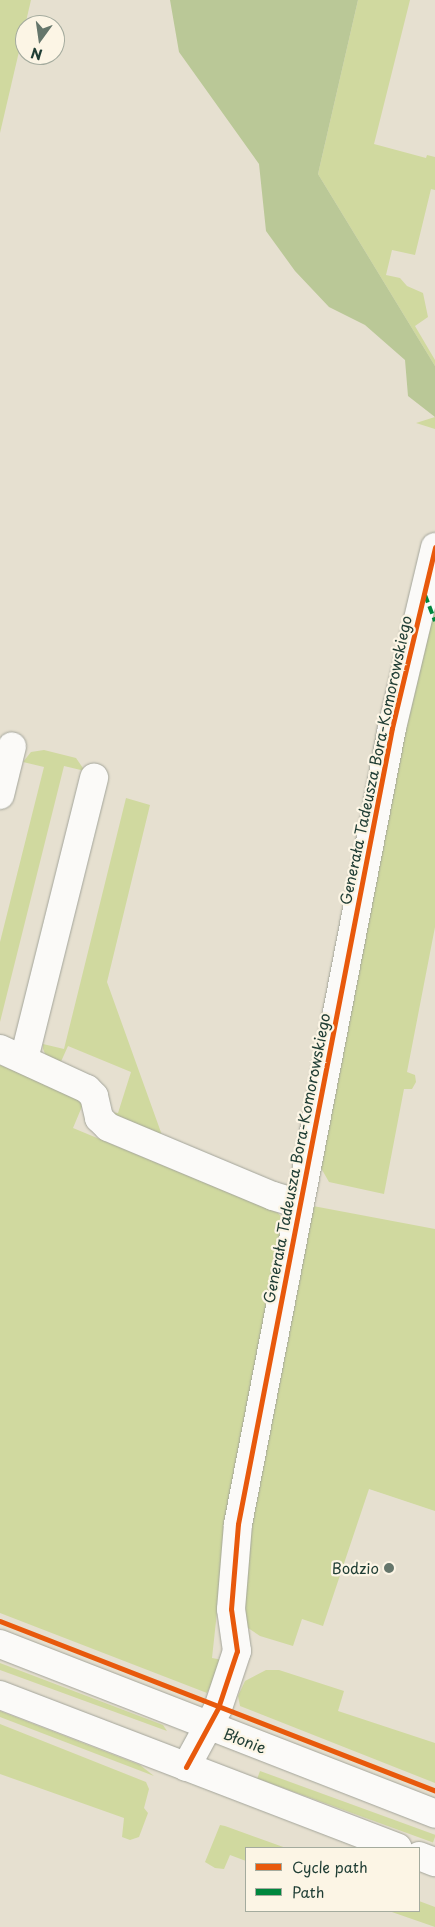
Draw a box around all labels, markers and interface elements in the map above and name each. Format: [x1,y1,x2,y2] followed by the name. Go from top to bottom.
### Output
[15,15,65,65] north arrow
[29,43,44,66] text: N
[336,614,414,906] street label: Generała Tadeusza Bora-Komorowskiego
[259,1012,333,1304] street label: Generała Tadeusza Bora-Komorowskiego
[332,1559,379,1577] place label: Bodzio
[383,1562,395,1574] marker: Bodzio
[221,1724,269,1756] street label: Błonie
[245,1847,420,1912] legend
[292,1855,368,1878] text: Cycle path
[292,1880,324,1903] text: Path

